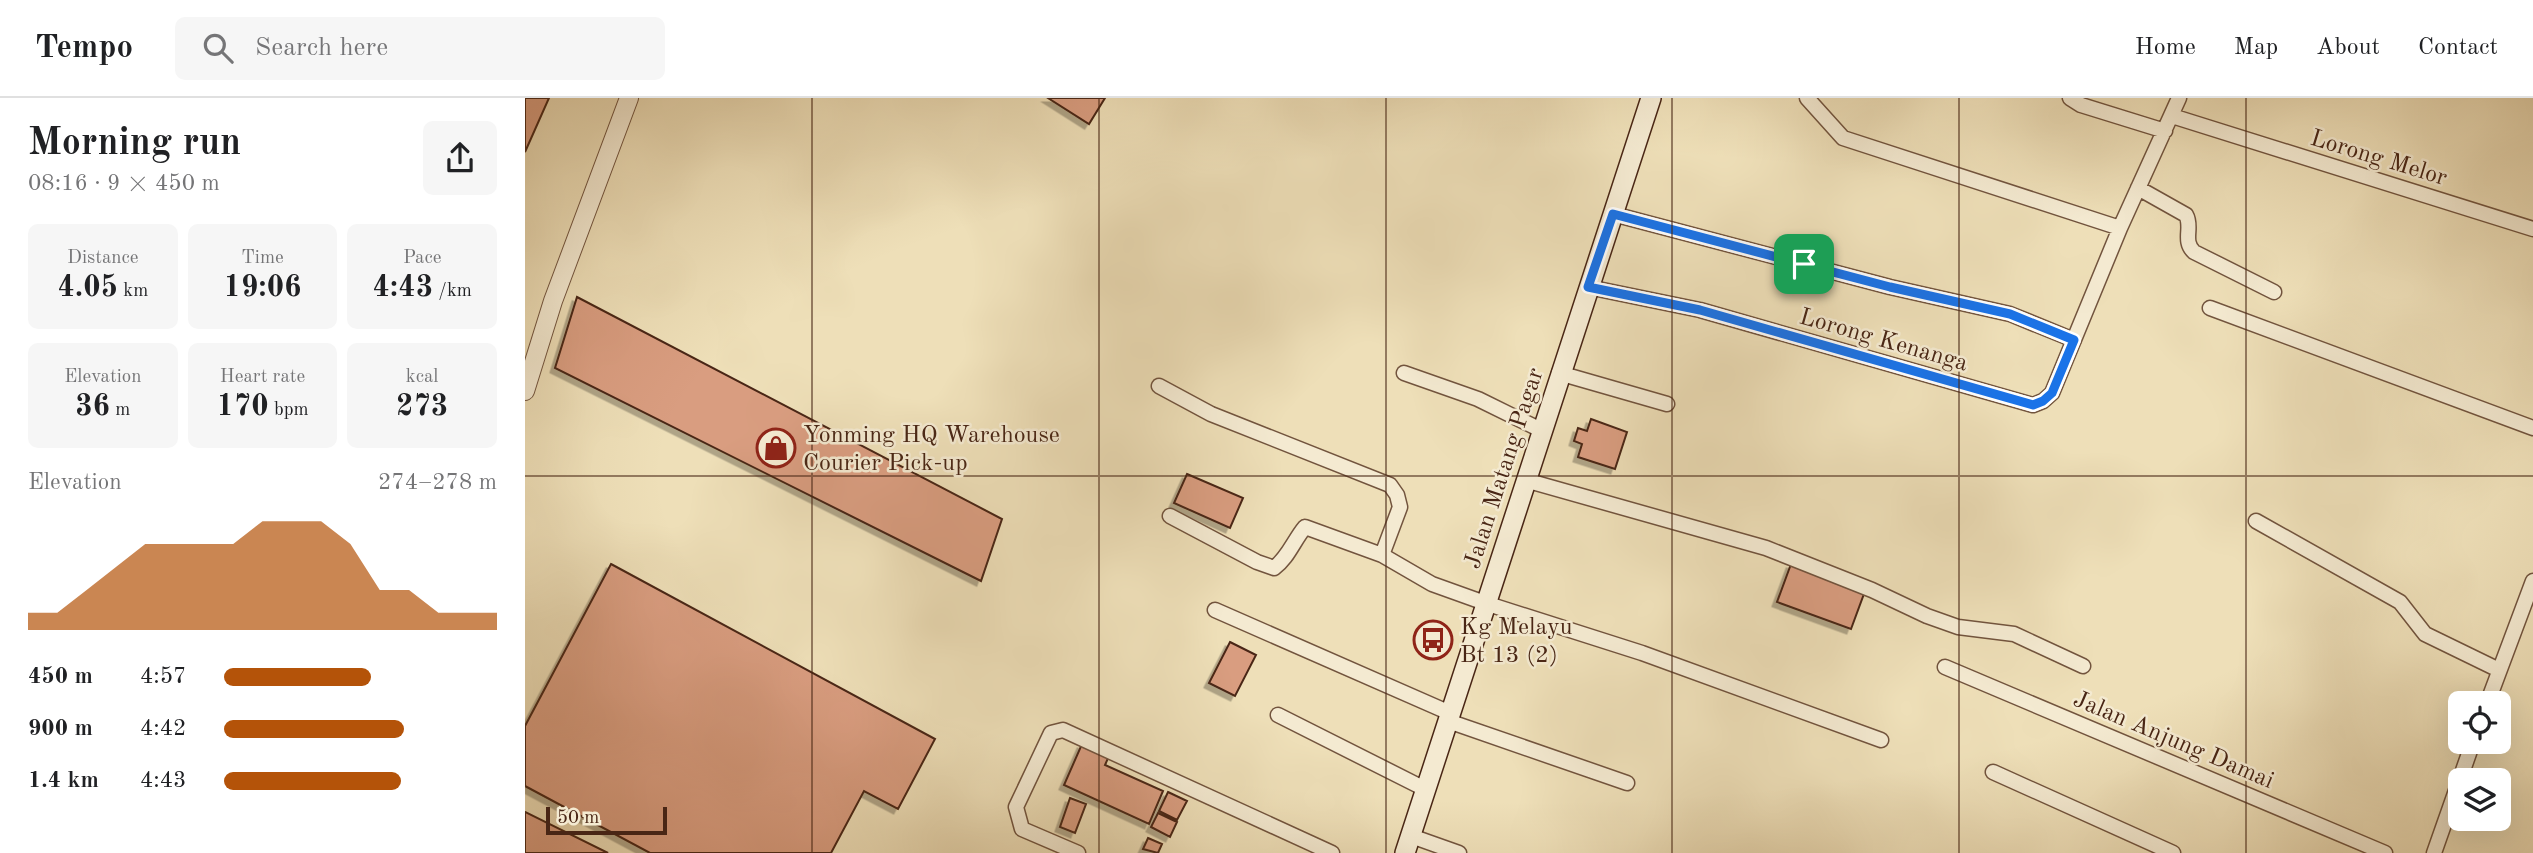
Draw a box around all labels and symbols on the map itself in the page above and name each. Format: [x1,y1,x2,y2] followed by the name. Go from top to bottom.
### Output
[2307,127,2450,191] street label: Lorong Melor
[1774,234,1834,294] pin
[1796,305,1971,376] street label: Lorong Kenanga
[1461,365,1549,572] street label: Jalan Matang Pagar
[803,424,1060,476] place label: Yonming HQ Warehouse Courier Pick-up
[755,427,797,469] shop icon: Yonming HQ Warehouse Courier Pick-up
[1460,616,1573,668] place label: Kg Melayu Bt 13 (2)
[1412,619,1454,661] bus stop icon: Kg Melayu Bt 13 (2)
[2069,688,2277,794] street label: Jalan Anjung Damai
[546,804,667,836] scale bar

